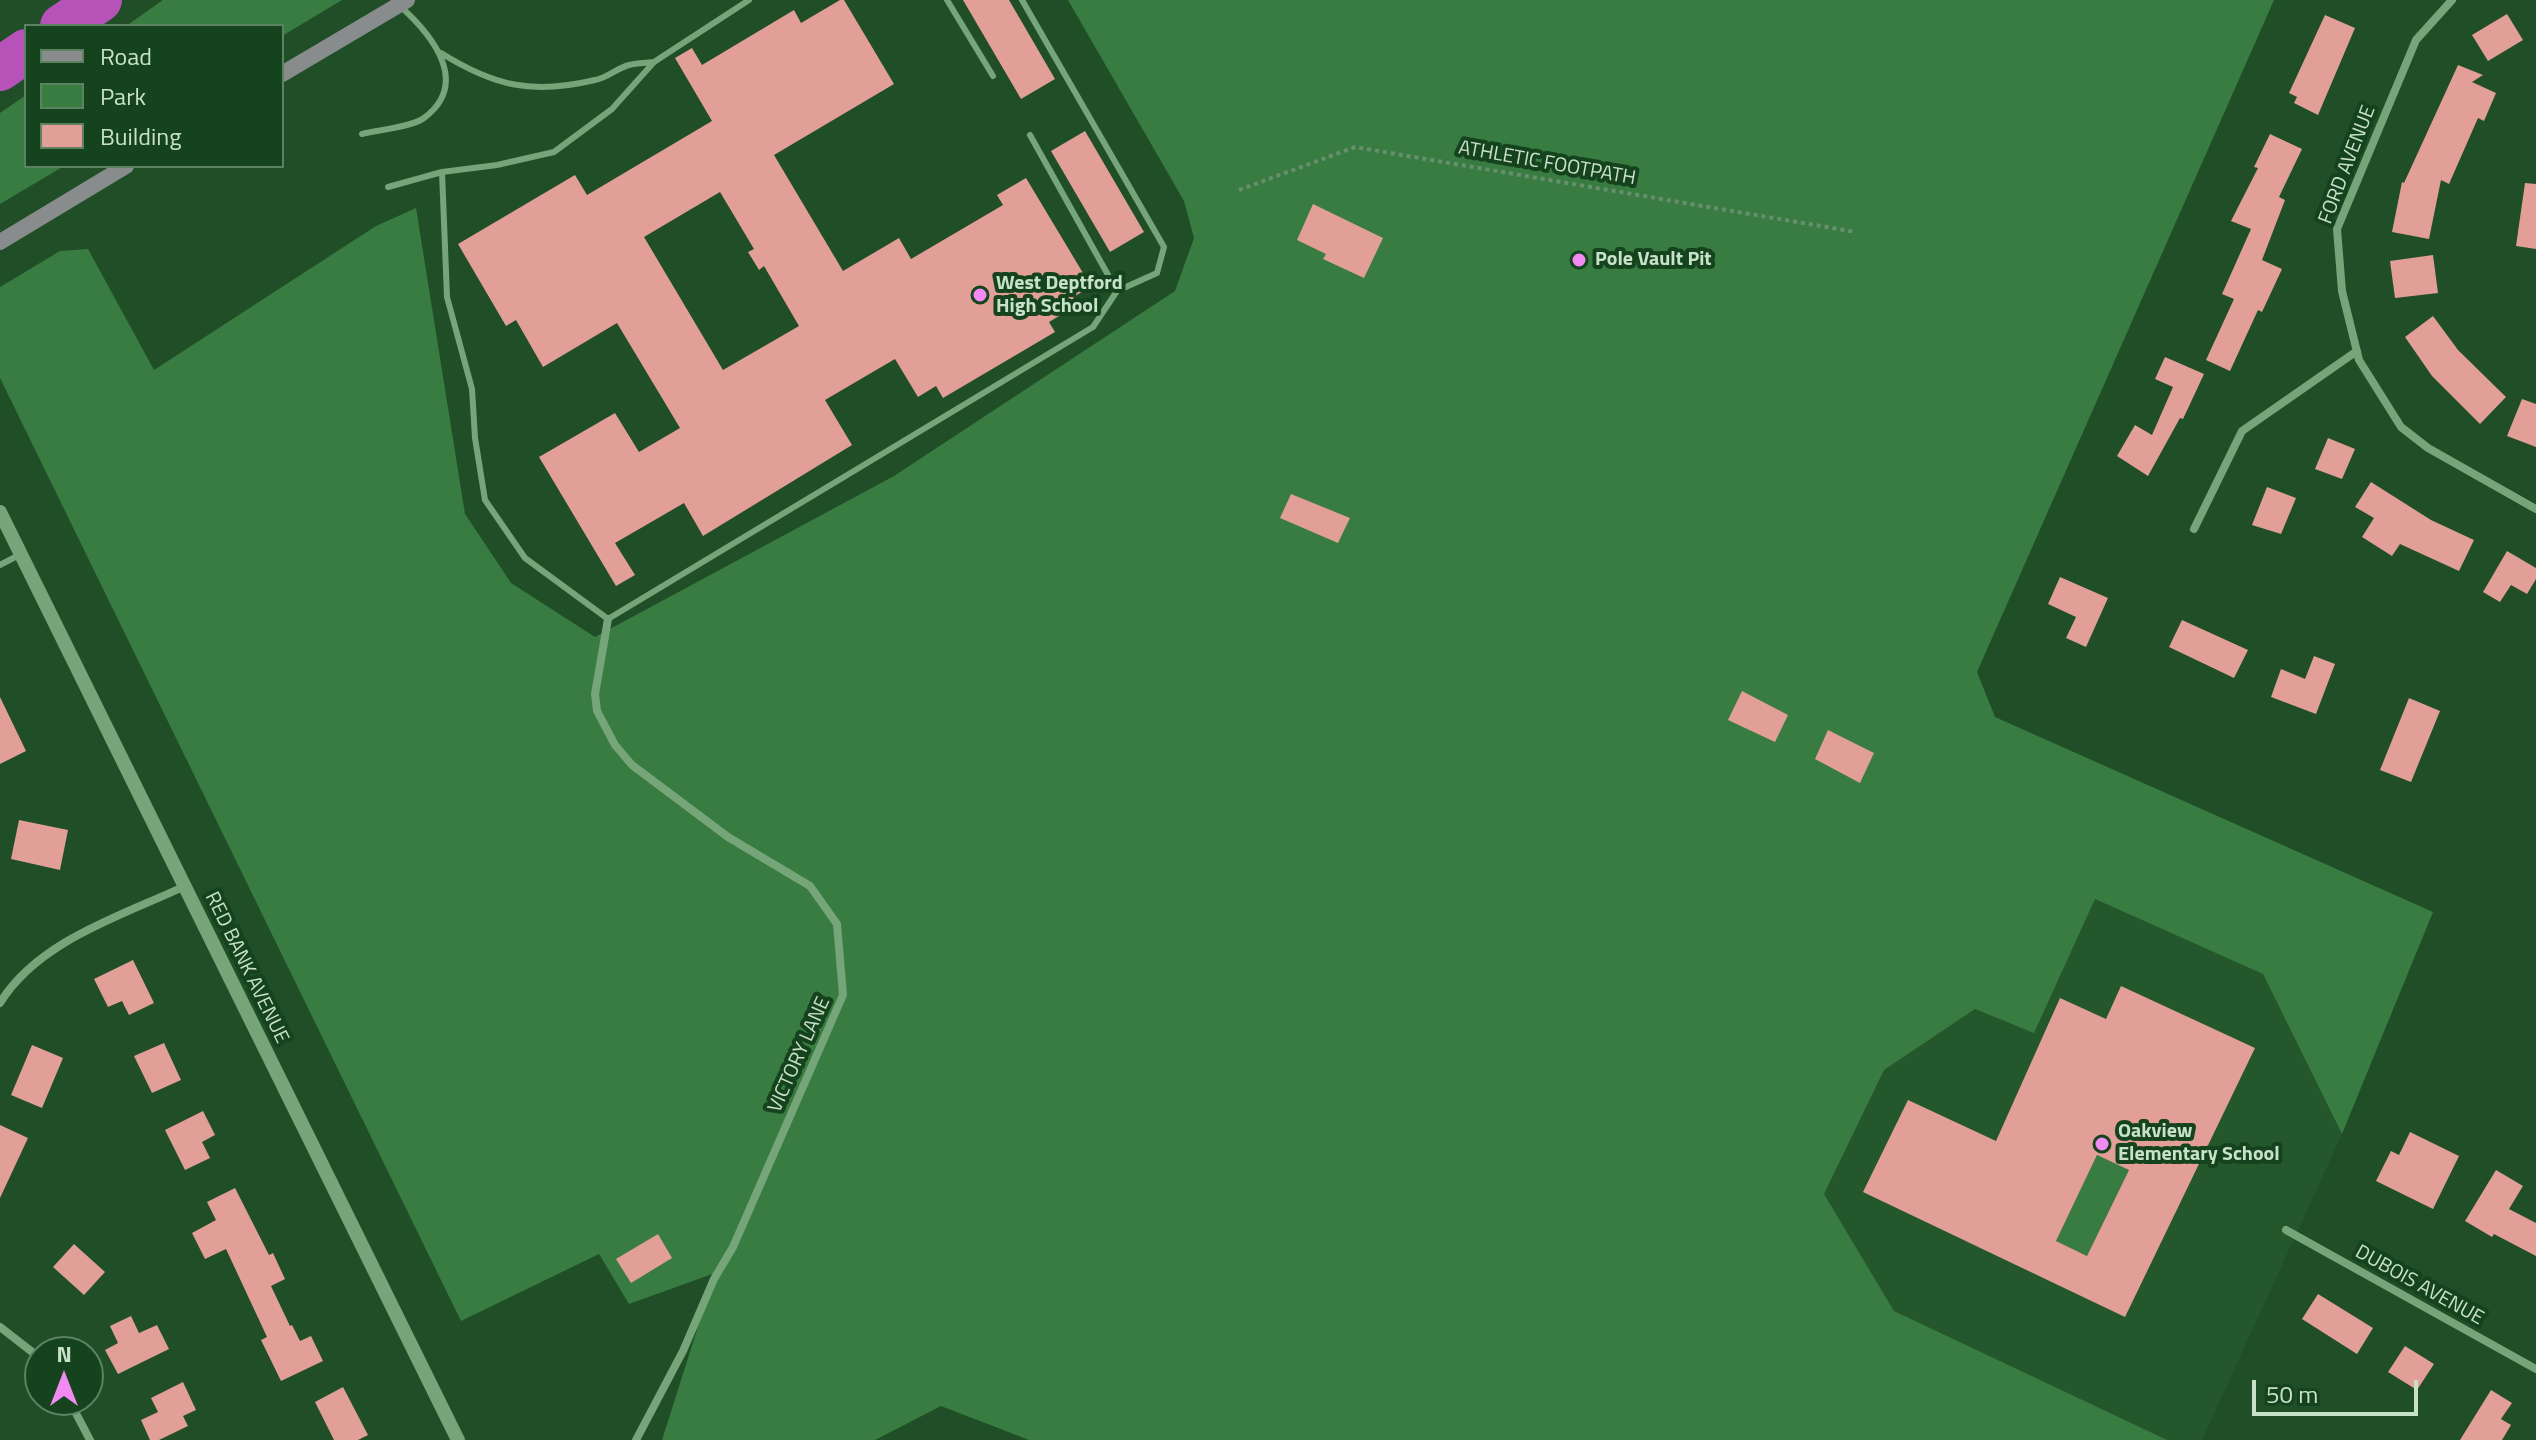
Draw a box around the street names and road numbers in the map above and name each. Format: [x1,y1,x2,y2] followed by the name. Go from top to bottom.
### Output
[2314,103,2382,227] street label: FORD AVENUE
[1457,137,1637,191] street label: ATHLETIC FOOTPATH
[199,888,293,1048] street label: RED BANK AVENUE
[764,994,836,1116] street label: VICTORY LANE
[2351,1241,2487,1331] street label: DUBOIS AVENUE

